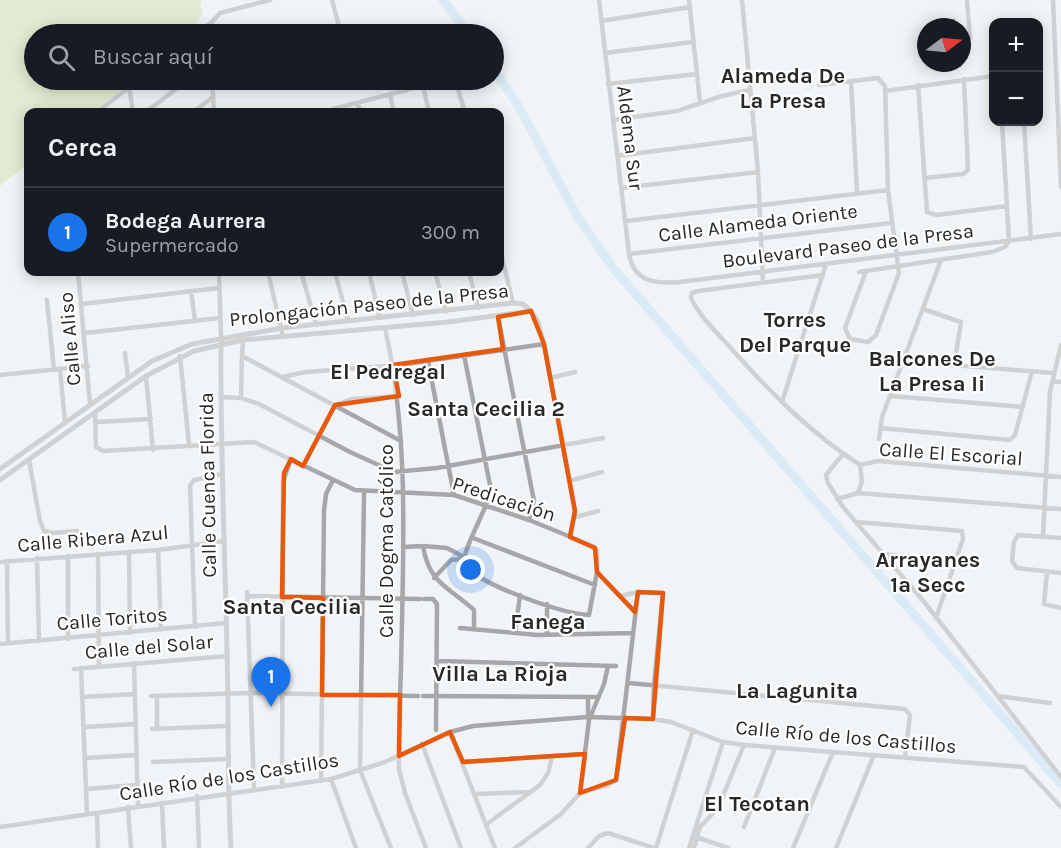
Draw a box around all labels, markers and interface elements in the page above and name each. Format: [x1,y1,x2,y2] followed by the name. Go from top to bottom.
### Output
[917,18,971,72] north arrow
[989,18,1043,126] map controls
[989,18,1043,72] button: +
[24,24,504,90] search box
[45,41,78,74] icon: search
[93,44,213,70] text: Buscar aquí
[721,63,845,114] district label: Alameda De La Presa
[989,72,1043,126] button: −
[612,84,648,192] street label: Aldema Sur
[48,132,117,163] text: Cerca
[657,199,859,247] street label: Calle Alameda Oriente
[105,208,266,234] text: Bodega Aurrera
[721,219,975,273] street label: Boulevard Paseo de la Presa
[64,221,71,244] text: 1
[421,221,480,244] text: 300 m
[105,234,239,257] text: Supermercado
[228,279,510,331] street label: Prolongación Paseo de la Presa
[54,291,86,387] street label: Calle Aliso
[739,307,851,358] district label: Torres Del Parque
[868,346,996,397] district label: Balcones De La Presa Ii
[330,359,446,385] district label: El Pedregal
[195,392,221,578] street label: Calle Cuenca Florida
[407,396,565,422] district label: Santa Cecilia 2
[878,438,1024,470] street label: Calle El Escorial
[375,444,398,638] street label: Calle Dogma Católico
[450,472,558,526] street label: Predicación
[17,521,169,557] street label: Calle Ribera Azul
[876,547,980,598] district label: Arrayanes 1a Secc
[456,555,485,584] your location
[223,594,361,620] district label: Santa Cecilia
[56,603,168,635] street label: Calle Toritos
[510,609,586,635] district label: Fanega
[84,630,215,664] street label: Calle del Solar
[252,658,290,707] pin: 1
[432,661,568,687] district label: Villa La Rioja
[736,678,858,704] district label: La Lagunita
[734,716,958,758] street label: Calle Río de los Castillos
[118,748,340,806] street label: Calle Río de los Castillos
[704,791,810,817] district label: El Tecotan

